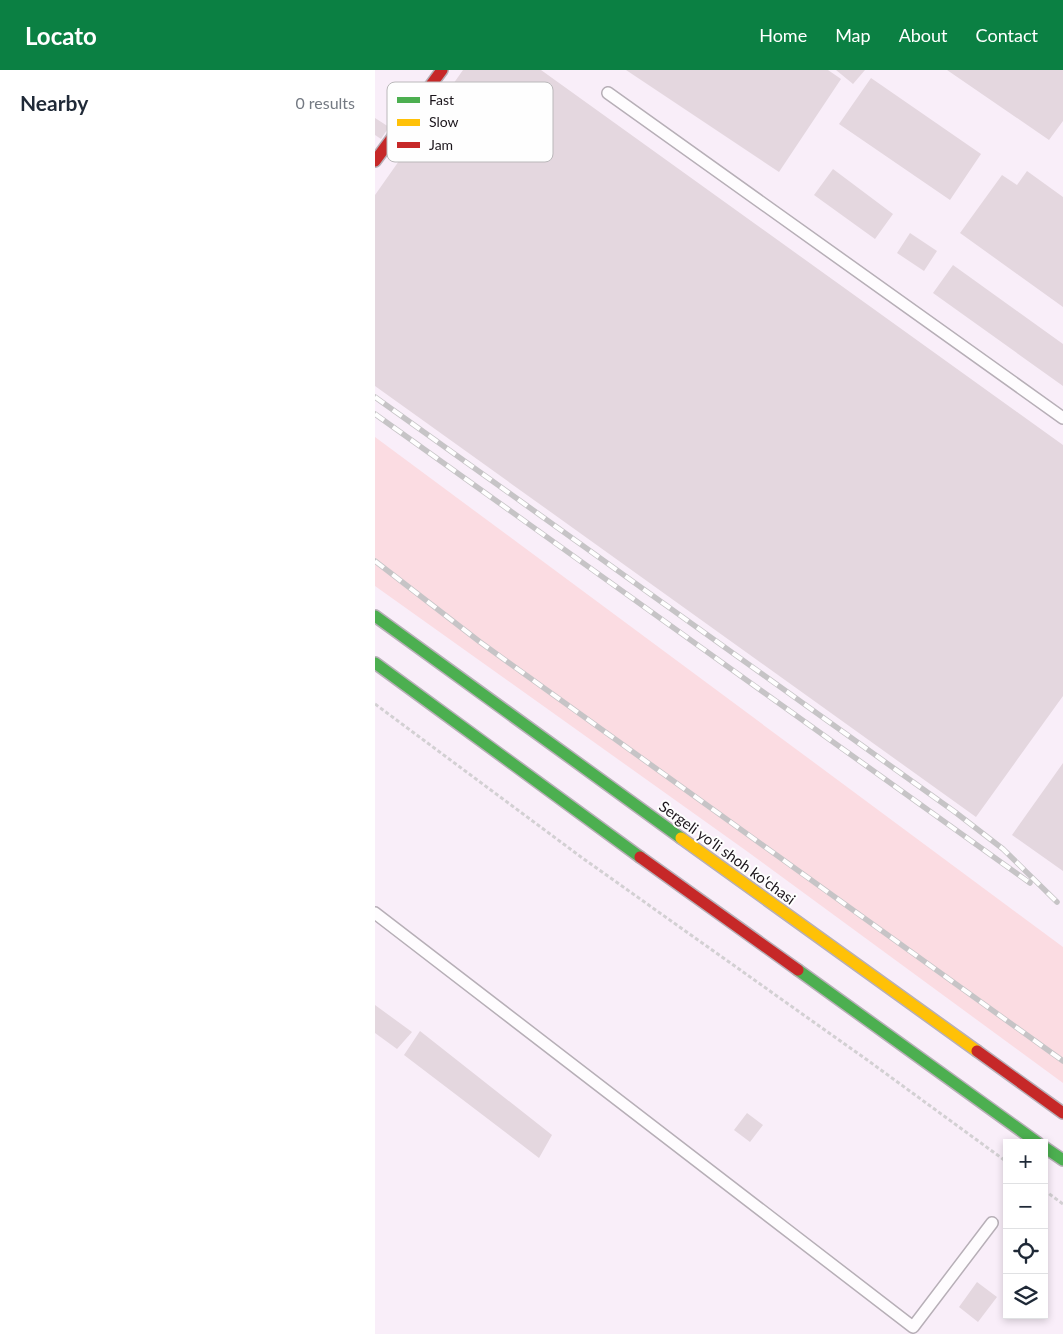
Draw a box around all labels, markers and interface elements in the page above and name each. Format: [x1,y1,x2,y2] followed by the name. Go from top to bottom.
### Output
[25,21,97,50] text: Locato
[759,24,807,46] text: Home
[835,24,871,46] text: Map
[899,24,948,46] text: About
[976,24,1038,46] text: Contact
[387,82,553,162] legend
[20,90,88,115] text: Nearby
[429,91,454,108] text: Fast
[295,93,355,112] text: 0 results
[429,113,459,130] text: Slow
[429,136,453,153] text: Jam
[656,797,799,908] street label: Sergeli yo‘li shoh ko‘chasi
[1003,1139,1048,1319] map controls
[1003,1139,1048,1184] button: +
[1003,1184,1048,1229] button: −
[1003,1229,1048,1274] button: locate
[1003,1274,1048,1319] button: layers

